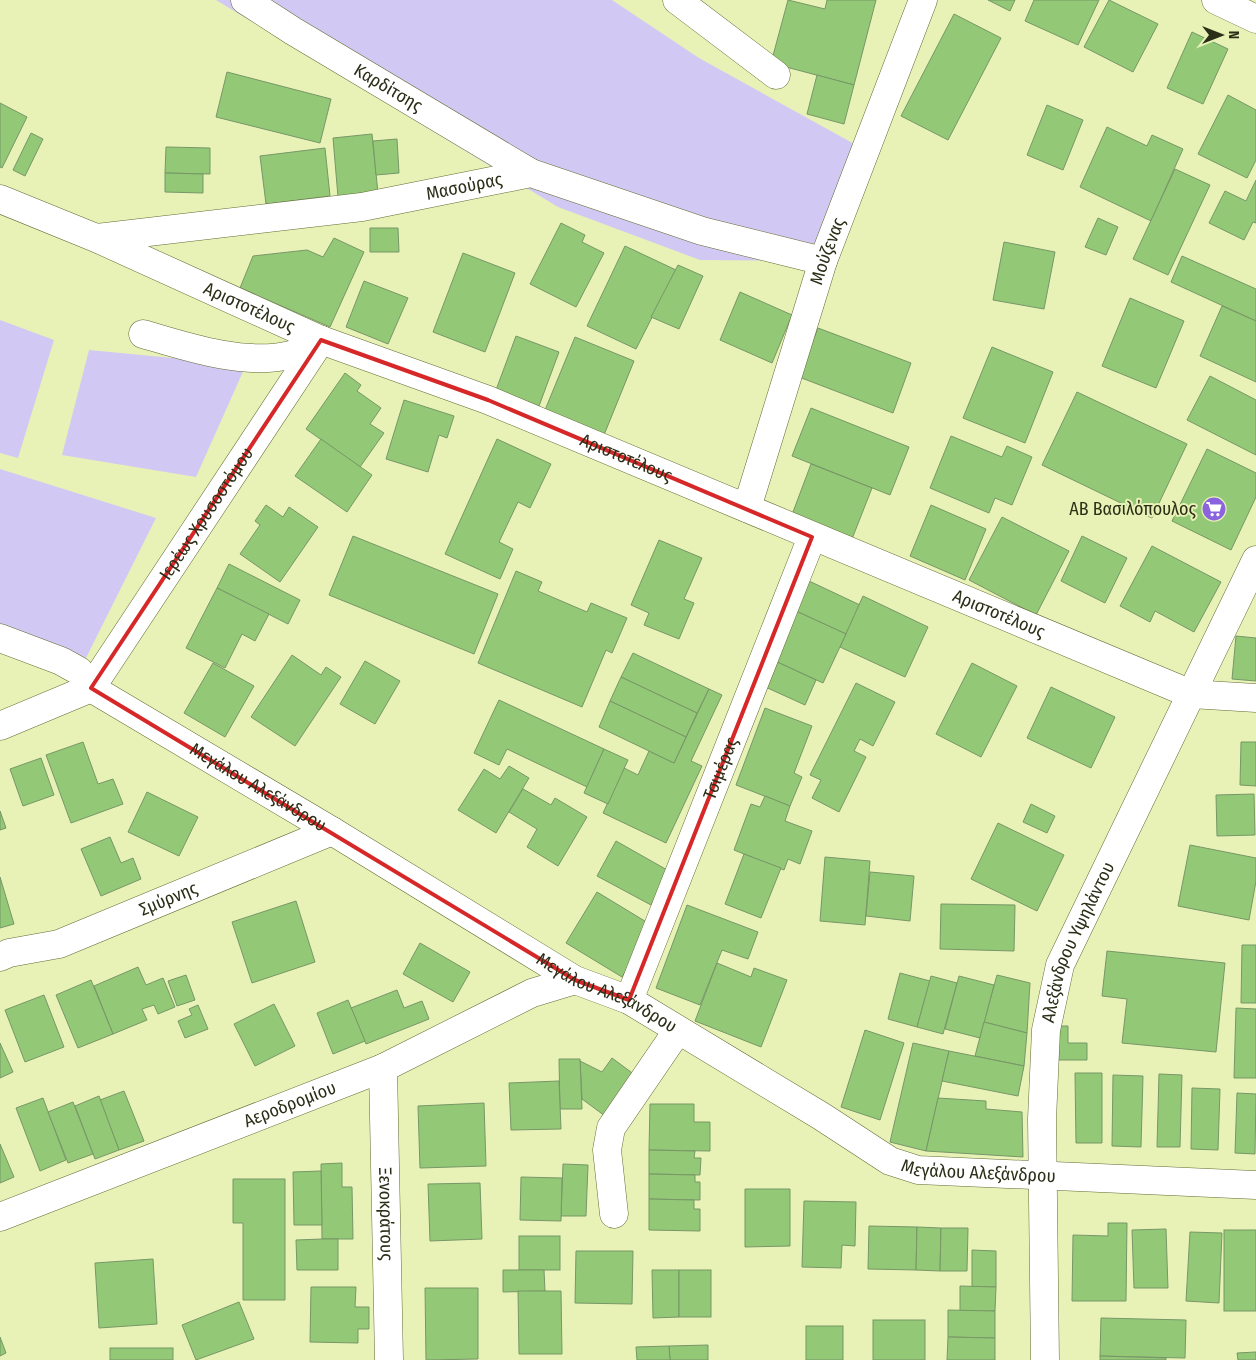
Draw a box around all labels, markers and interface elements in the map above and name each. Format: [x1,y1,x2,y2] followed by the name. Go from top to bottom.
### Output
[1196,10,1246,60] north arrow
[1225,31,1242,39] text: N
[350,59,427,117] street label: Καρδίτσης
[424,168,504,205] street label: Μασούρας
[805,214,850,288] street label: Μούζενας
[200,277,299,338] street label: Αριστοτέλους
[577,429,676,487] street label: Αριστοτέλους
[155,443,258,584] street label: Ιερέως Χρυσοστόμου
[1201,496,1227,522] supermarket icon: ΑΒ Βασιλόπουλος
[1069,498,1196,520] place label: ΑΒ Βασιλόπουλος
[950,585,1049,643] street label: Αριστοτέλους
[698,734,743,803] street label: Τσιμέρας
[186,738,330,836] street label: Μεγάλου Αλεξάνδρου
[1037,858,1119,1024] street label: Αλεξάνδρου Υψηλάντου
[136,877,201,921] street label: Σμύρνης
[532,948,681,1037] street label: Μεγάλου Αλεξάνδρου
[241,1076,339,1132] street label: Αεροδρομίου
[898,1154,1056,1187] street label: Μεγάλου Αλεξάνδρου
[374,1167,398,1261] street label: Ξενοκράτους

